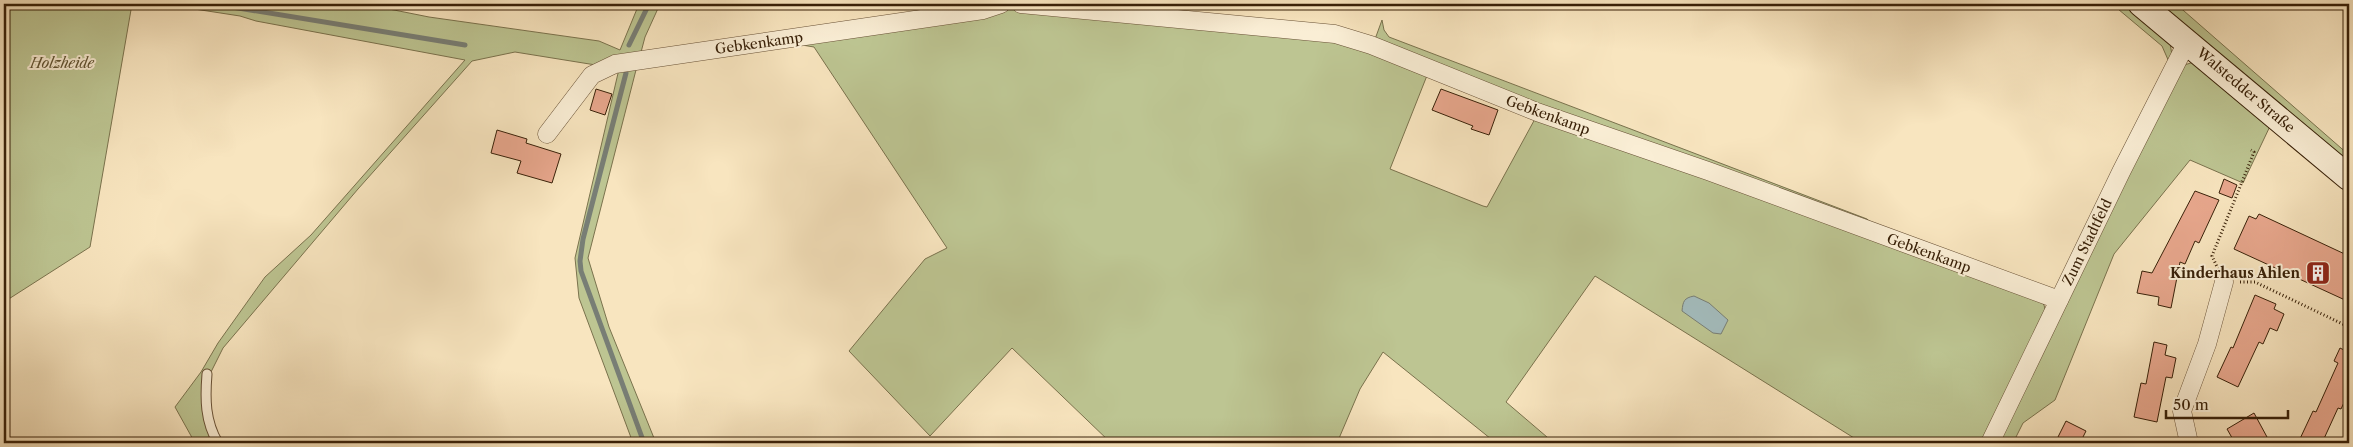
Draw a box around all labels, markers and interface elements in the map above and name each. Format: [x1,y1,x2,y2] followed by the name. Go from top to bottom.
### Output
[714,28,804,58] street label: Gebkenkamp
[2192,43,2299,136] street label: Walstedder Straße
[29,54,95,72] park label: Holzheide
[1503,91,1593,139] street label: Gebkenkamp
[2058,195,2116,288] street label: Zum Stadtfeld
[1884,229,1974,277] street label: Gebkenkamp
[2305,260,2331,286] building icon: Kinderhaus Ahlen
[2170,264,2300,282] place label: Kinderhaus Ahlen
[2166,387,2288,419] scale bar
[2173,395,2209,414] text: 50 m

